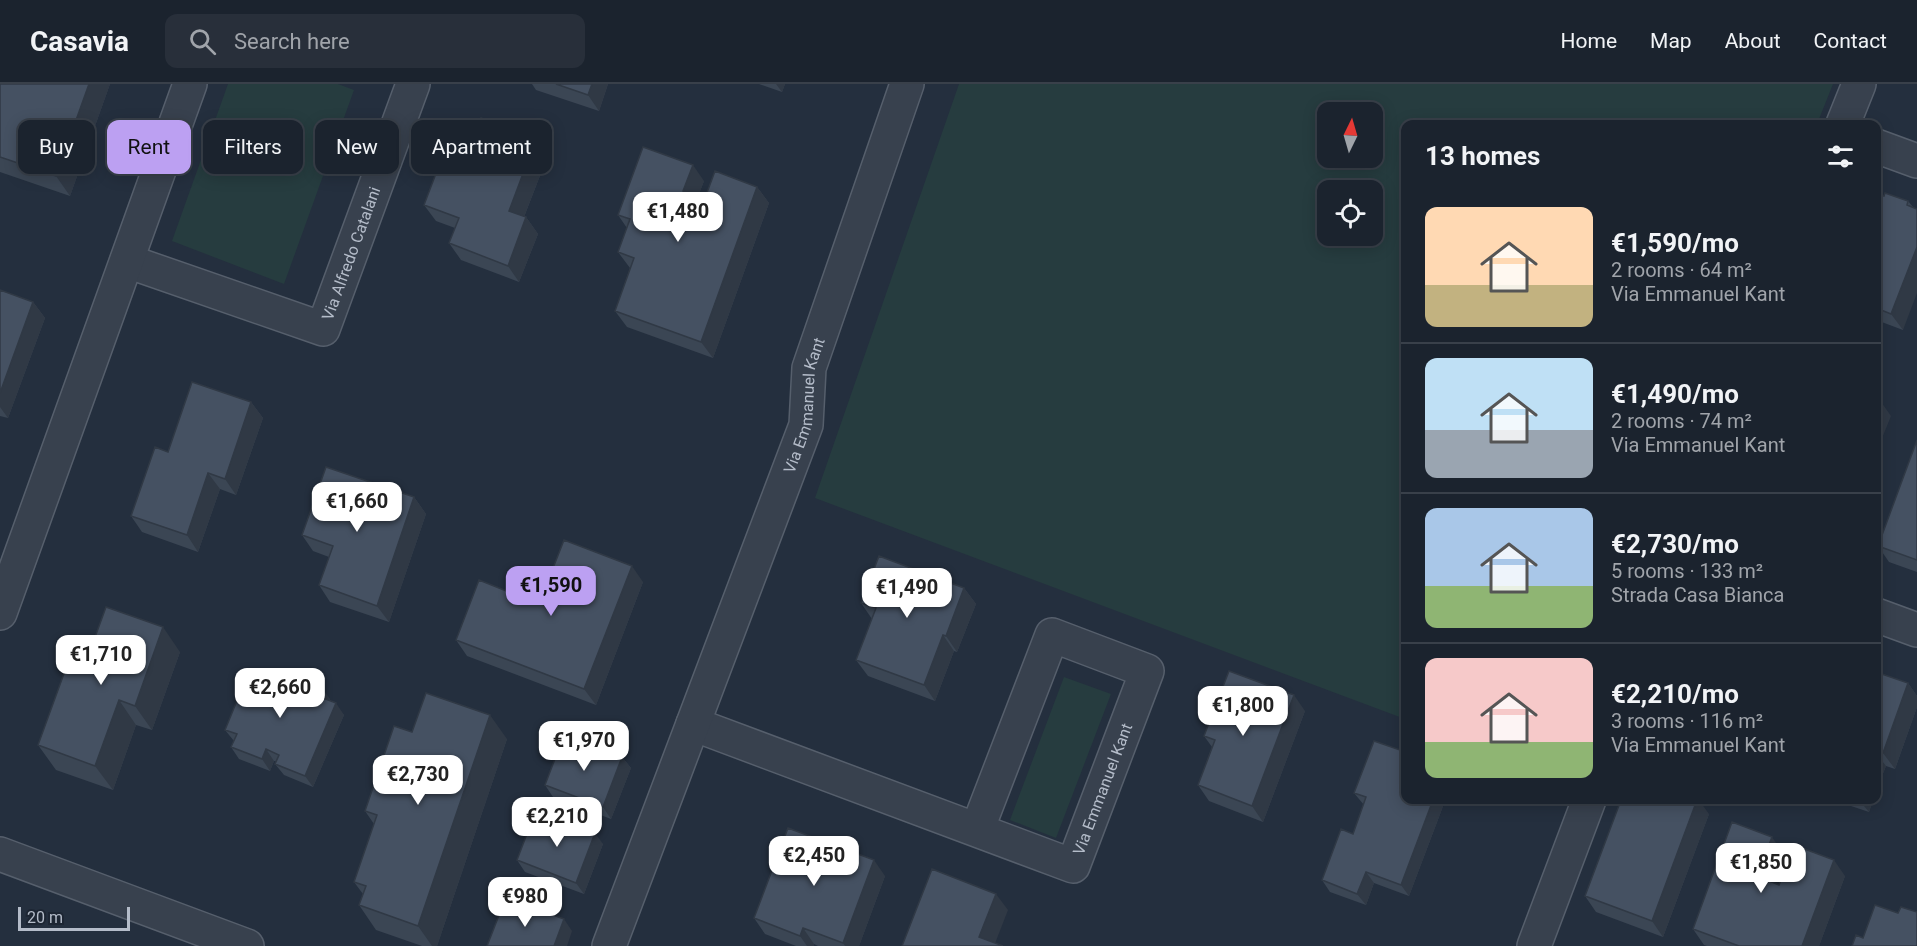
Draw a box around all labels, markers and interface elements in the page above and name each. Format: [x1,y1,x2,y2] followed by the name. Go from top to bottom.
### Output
[165,14,585,68] search box
[30,25,129,58] text: Casavia
[186,25,219,58] icon: search
[234,29,350,54] text: Search here
[1561,29,1617,53] text: Home
[1650,29,1692,53] text: Map
[1725,29,1781,53] text: About
[1814,29,1887,53] text: Contact
[1317,102,1383,168] north arrow
[1317,102,1383,246] map controls
[18,120,95,174] chip: Buy
[107,120,191,174] chip: Rent
[203,120,303,174] chip: Filters
[315,120,399,174] chip: New
[411,120,552,174] chip: Apartment
[1824,140,1857,173] icon: filters
[1425,141,1540,171] text: 13 homes
[1317,180,1383,246] button: locate
[318,184,384,323] street label: Via Alfredo Catalani
[629,192,727,243] pin: €1,480
[647,199,709,223] text: €1,480
[1611,228,1739,258] text: €1,590/mo
[1473,231,1545,303] icon: home
[1611,258,1752,282] text: 2 rooms · 64 m²
[1611,282,1785,306] text: Via Emmanuel Kant
[780,335,829,476] street label: Via Emmanuel Kant
[1611,379,1739,409] text: €1,490/mo
[1473,382,1545,454] icon: home
[1611,409,1752,433] text: 2 rooms · 74 m²
[1611,433,1785,457] text: Via Emmanuel Kant
[308,482,406,533] pin: €1,660
[326,489,388,513] text: €1,660
[1611,529,1739,559] text: €2,730/mo
[1473,532,1545,604] icon: home
[1611,559,1763,583] text: 5 rooms · 133 m²
[502,566,600,617] pin: €1,590
[858,568,956,619] pin: €1,490
[520,573,582,597] text: €1,590
[876,575,938,599] text: €1,490
[1611,583,1784,607] text: Strada Casa Bianca
[52,635,150,686] pin: €1,710
[70,642,132,666] text: €1,710
[231,668,329,719] pin: €2,660
[249,675,311,699] text: €2,660
[1611,679,1739,709] text: €2,210/mo
[1473,682,1545,754] icon: home
[1194,686,1292,737] pin: €1,800
[1212,693,1274,717] text: €1,800
[1611,709,1763,733] text: 3 rooms · 116 m²
[535,721,633,772] pin: €1,970
[1069,721,1136,858] street label: Via Emmanuel Kant
[553,728,615,752] text: €1,970
[1611,733,1785,757] text: Via Emmanuel Kant
[369,755,467,806] pin: €2,730
[387,762,449,786] text: €2,730
[508,797,606,848] pin: €2,210
[526,804,588,828] text: €2,210
[765,836,863,887] pin: €2,450
[783,843,845,867] text: €2,450
[1712,843,1810,894] pin: €1,850
[1730,850,1792,874] text: €1,850
[489,877,561,928] pin: €980
[502,884,548,908] text: €980
[18,904,130,932] scale bar
[27,908,63,927] text: 20 m

